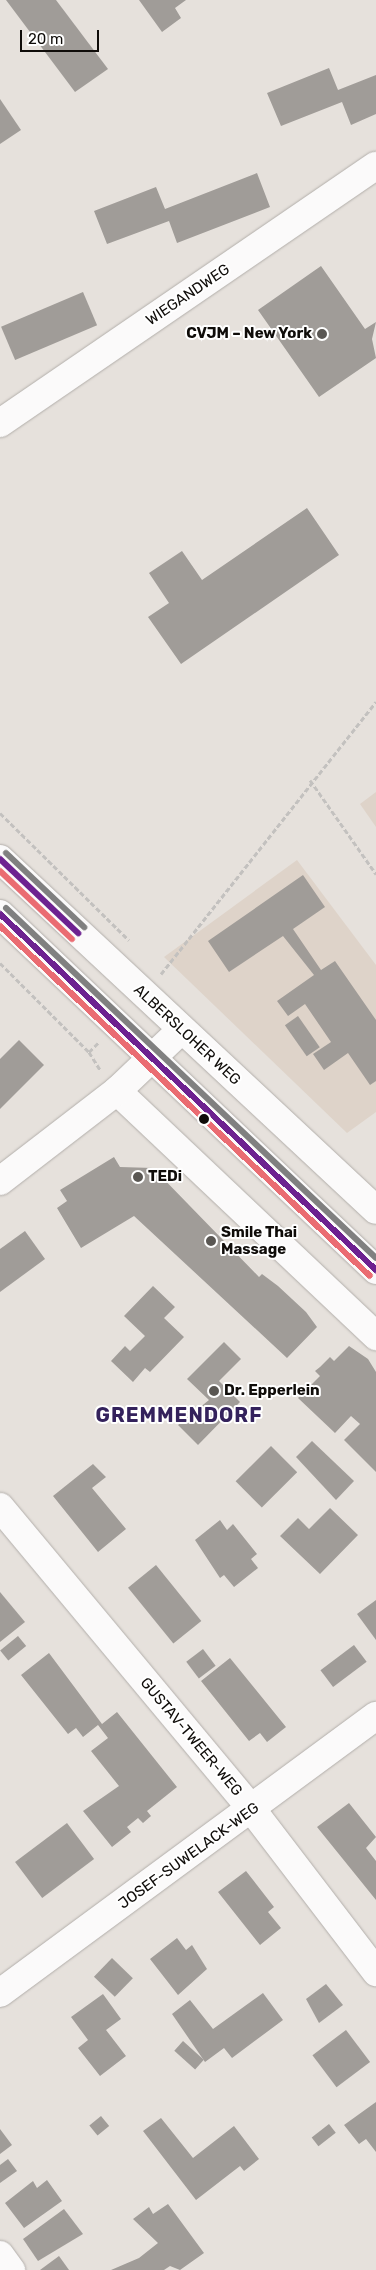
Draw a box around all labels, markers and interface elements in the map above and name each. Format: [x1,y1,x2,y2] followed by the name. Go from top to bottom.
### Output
[22,20,101,52] scale bar
[28,30,63,48] text: 20 m
[143,260,233,330] street label: WIEGANDWEG
[185,325,312,343] place label: CVJM – New York
[316,328,328,340] marker: CVJM – New York
[130,981,244,1089] street label: ALBERSLOHER WEG
[199,1114,209,1124] unlabelled marker
[148,1168,182,1186] place label: TEDi
[132,1171,144,1183] marker: TEDi
[221,1223,297,1258] place label: Smile Thai Massage
[205,1235,217,1247] marker: Smile Thai Massage
[224,1382,320,1400] place label: Dr. Epperlein
[208,1385,220,1397] marker: Dr. Epperlein
[94,1403,264,1427] district label: GREMMENDORF
[136,1674,246,1800] street label: GUSTAV-TWEER-WEG
[115,1799,263,1913] street label: JOSEF-SUWELACK-WEG

